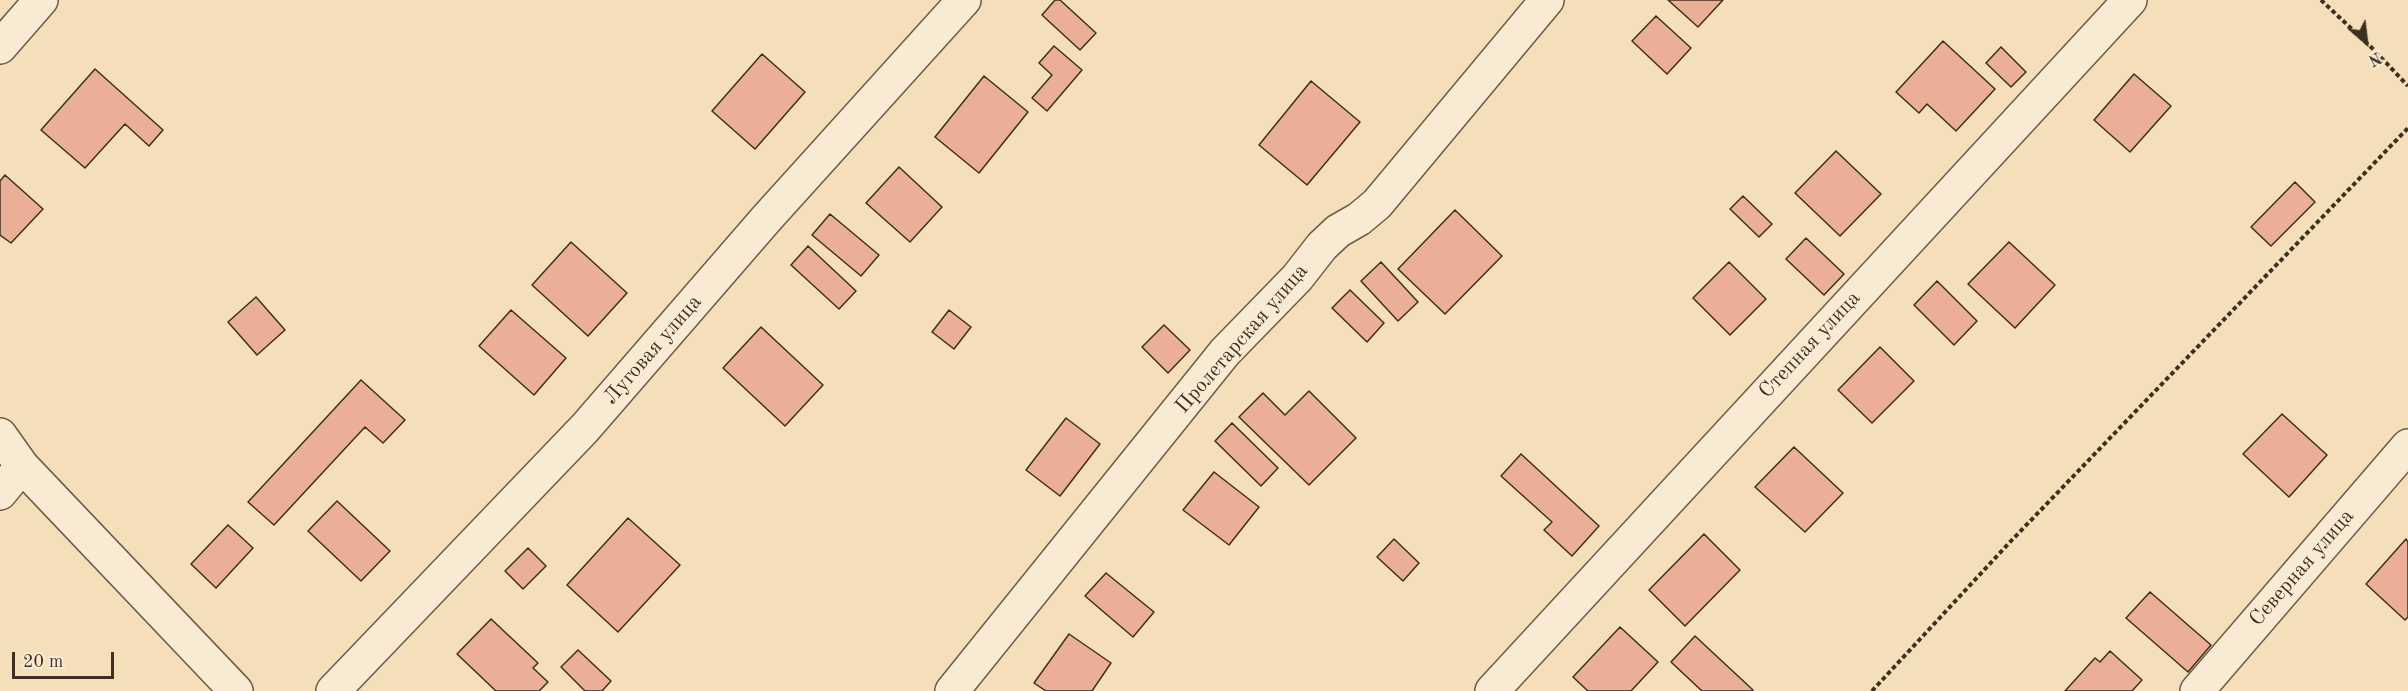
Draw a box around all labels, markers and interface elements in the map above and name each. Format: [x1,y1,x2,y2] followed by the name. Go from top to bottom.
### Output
[2336,12,2396,72] north arrow
[2365,48,2384,68] text: N
[1170,259,1314,419] street label: Пролетарская улица
[1754,286,1866,404] street label: Степная улица
[599,290,707,410] street label: Луговая улица
[2244,504,2360,632] street label: Северная улица
[15,640,117,678] scale bar
[23,653,63,671] text: 20 m

